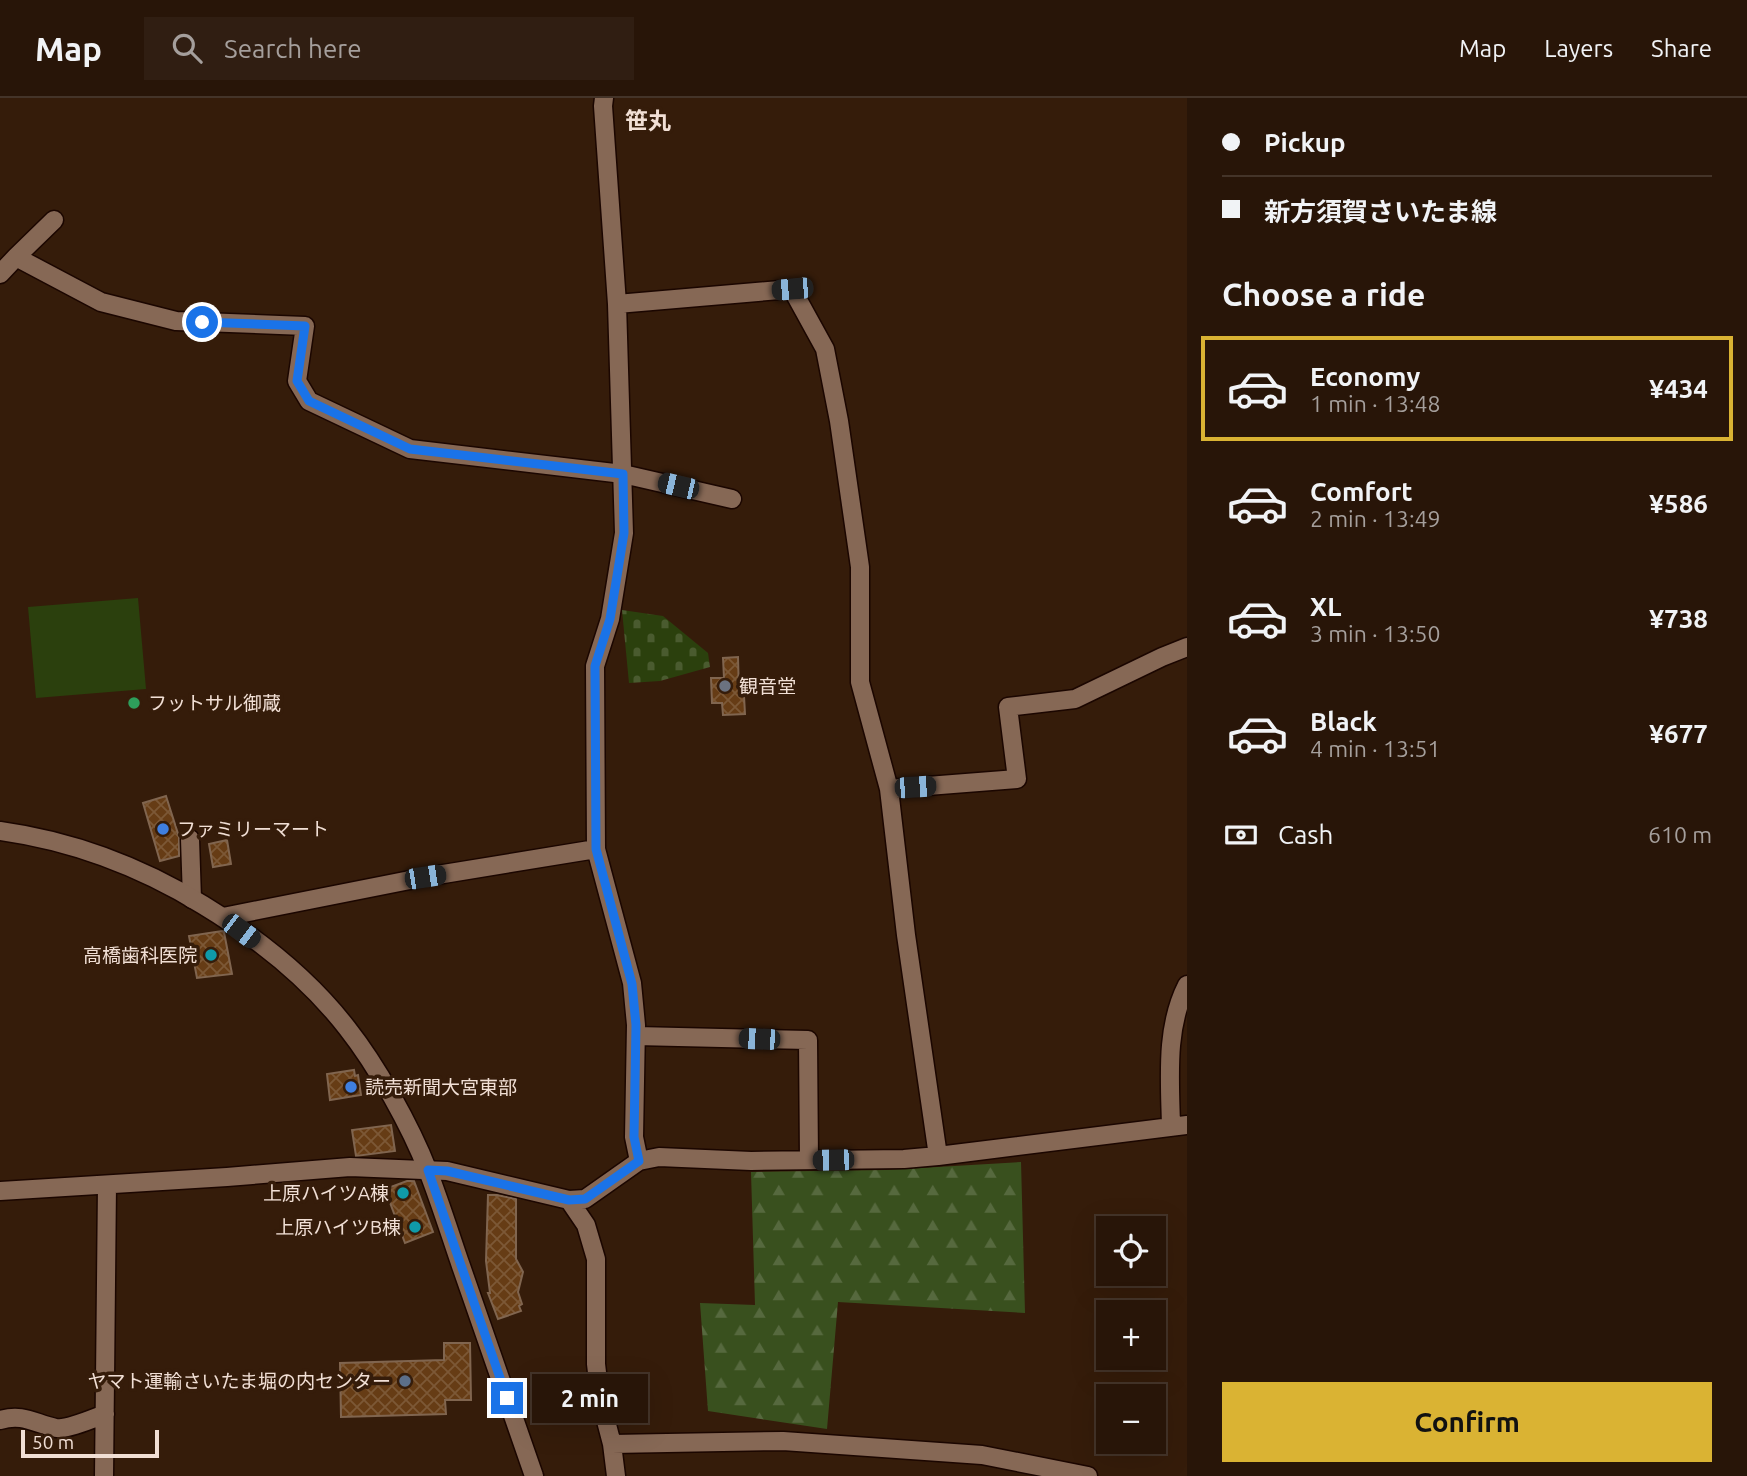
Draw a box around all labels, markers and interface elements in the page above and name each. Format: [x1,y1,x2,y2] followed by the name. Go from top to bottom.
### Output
[144,17,634,80] search box
[168,29,206,67] icon: search
[35,30,102,67] text: Map
[224,34,362,63] text: Search here
[1459,35,1506,62] text: Map
[1544,35,1613,62] text: Layers
[1651,35,1712,62] text: Share
[625,108,671,133] district label: 笹丸
[1264,128,1346,157] text: Pickup
[1264,197,1497,226] text: 新方須賀さいたま線
[1222,276,1425,312] text: Choose a ride
[771,277,814,301] car
[186,306,218,338] route start
[1226,357,1289,420] icon: car
[1310,362,1420,391] text: Economy
[1649,374,1708,403] text: ¥434
[1310,391,1441,416] text: 1 min · 13:48
[656,471,701,501] car
[1226,472,1289,535] icon: car
[1310,477,1413,506] text: Comfort
[1649,489,1708,518] text: ¥586
[1310,506,1441,531] text: 2 min · 13:49
[1226,587,1289,650] icon: car
[1310,592,1341,621] text: XL
[1649,604,1708,633] text: ¥738
[1310,621,1441,646] text: 3 min · 13:50
[739,675,796,697] place label: 観音堂
[717,678,733,694] marker: 観音堂
[148,692,281,714] place label: フットサル御蔵
[126,695,142,711] marker: フットサル御蔵
[1226,702,1289,765] icon: car
[1310,707,1377,736] text: Black
[1649,719,1708,748] text: ¥677
[1310,736,1441,761] text: 4 min · 13:51
[894,775,937,799] car
[1222,816,1260,854] icon: cash
[177,818,329,840] place label: ファミリーマート
[1278,820,1333,849] text: Cash
[155,821,171,837] marker: ファミリーマート
[1648,822,1712,847] text: 610 m
[403,863,448,891] car
[218,910,265,952] car
[83,944,197,966] place label: 高橋歯科医院
[203,947,219,963] marker: 高橋歯科医院
[738,1028,781,1050] car
[365,1076,517,1098] place label: 読売新聞大宮東部
[343,1079,359,1095] marker: 読売新聞大宮東部
[812,1149,855,1171] car
[263,1182,389,1204] place label: 上原ハイツA棟
[395,1185,411,1201] marker: 上原ハイツA棟
[275,1216,401,1238] place label: 上原ハイツB棟
[1096,1216,1166,1454] map controls
[1096,1216,1166,1286] button: locate
[407,1219,423,1235] marker: 上原ハイツB棟
[1096,1300,1166,1370] button: +
[88,1370,391,1392] place label: ヤマト運輸さいたま堀の内センター
[397,1373,413,1389] marker: ヤマト運輸さいたま堀の内センター
[532,1374,647,1422] callout: 2 min
[491,1382,523,1414] route end
[1222,1382,1712,1462] button: Confirm
[1096,1384,1166,1454] button: −
[561,1386,619,1411] text: 2 min
[21,1427,159,1459] scale bar
[32,1431,74,1453] text: 50 m

